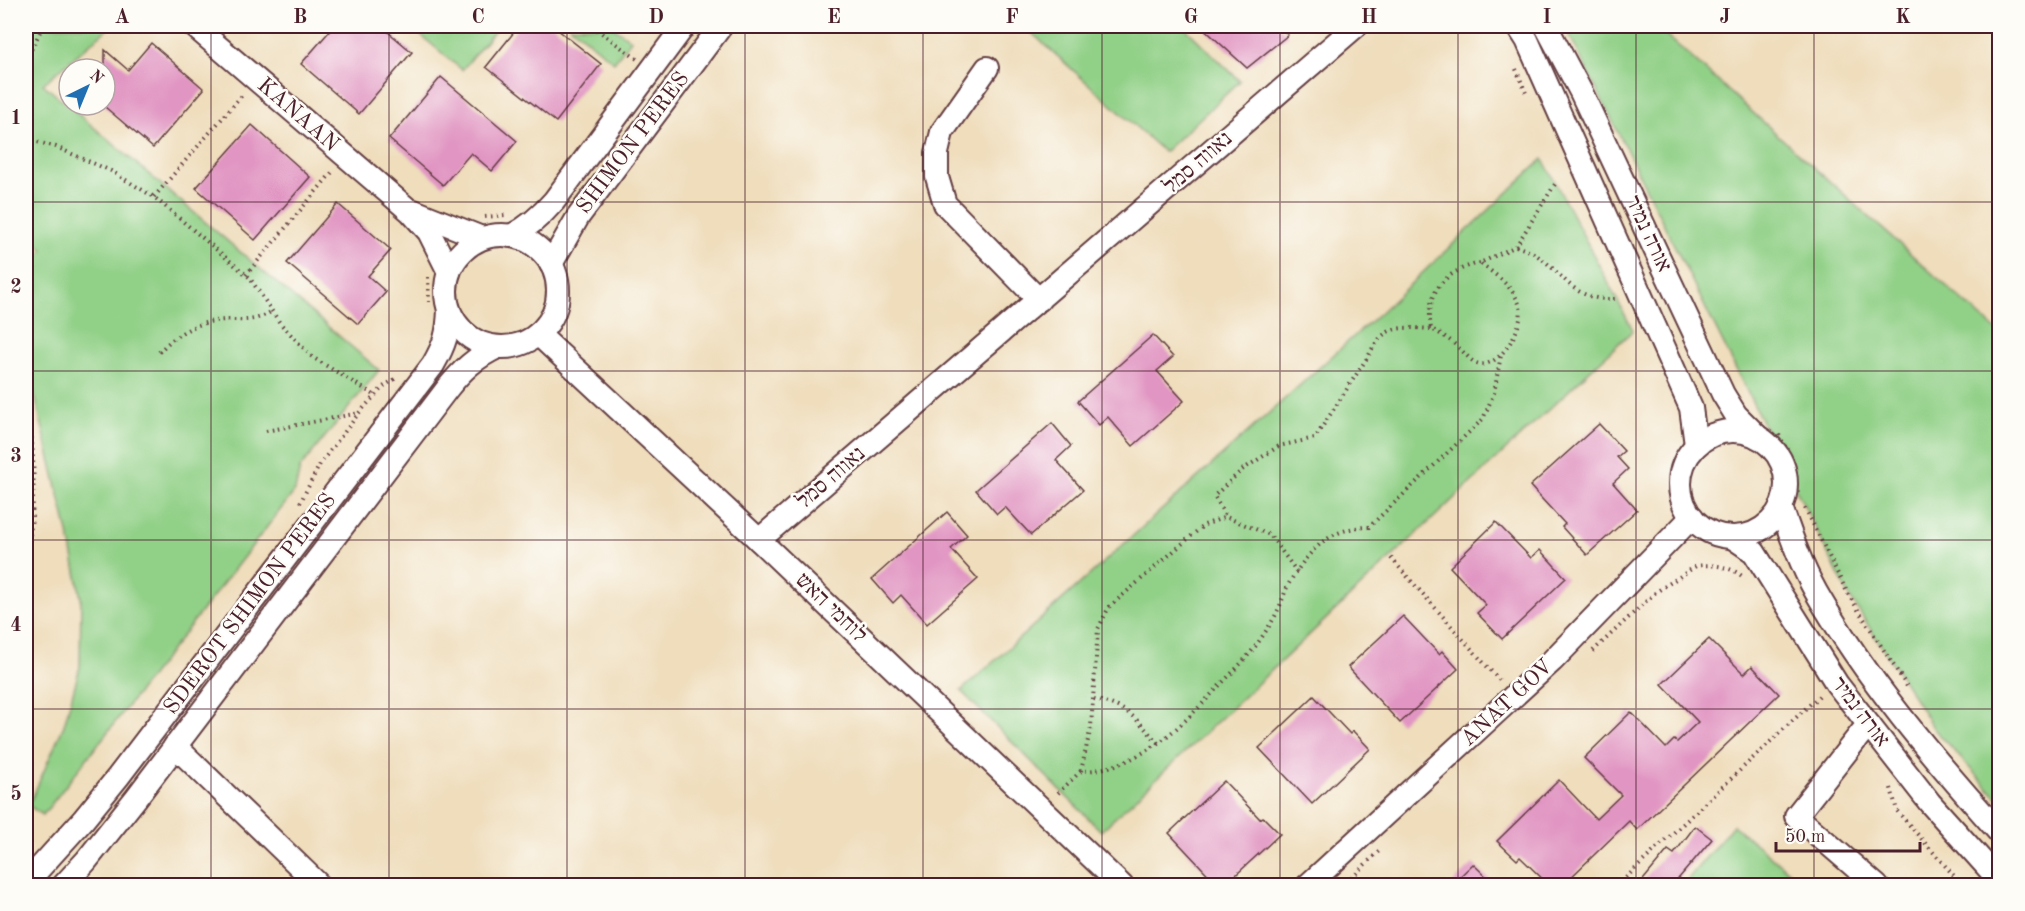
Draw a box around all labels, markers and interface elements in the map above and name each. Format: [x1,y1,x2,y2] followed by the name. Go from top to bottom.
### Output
[114,8,130,28] text: A
[293,8,307,28] text: B
[471,8,485,28] text: C
[648,8,664,28] text: D
[827,8,841,28] text: E
[1005,8,1019,28] text: F
[1184,8,1198,28] text: G
[1361,8,1377,28] text: H
[1543,8,1551,28] text: I
[1720,8,1731,28] text: J
[1895,8,1911,28] text: K
[57,57,117,117] north arrow
[86,67,106,88] text: N
[573,68,693,218] street label: SHIMON PERES
[253,74,343,156] street label: KANAAN
[10,109,22,129] text: 1
[1159,127,1236,198] street label: נאווה סמל
[1621,193,1675,275] street label: אורה נמיר
[10,278,22,298] text: 2
[792,442,869,513] street label: נאווה סמל
[10,447,22,467] text: 3
[160,489,340,719] street label: SDEROT SHIMON PERES
[791,568,871,647] street label: לוחמי האש
[10,616,22,636] text: 4
[1457,655,1557,751] street label: ANAT GOV
[1827,673,1893,751] street label: אורה נמיר
[10,784,22,805] text: 5
[1776,815,1920,853] scale bar
[1785,828,1825,846] text: 50 m

